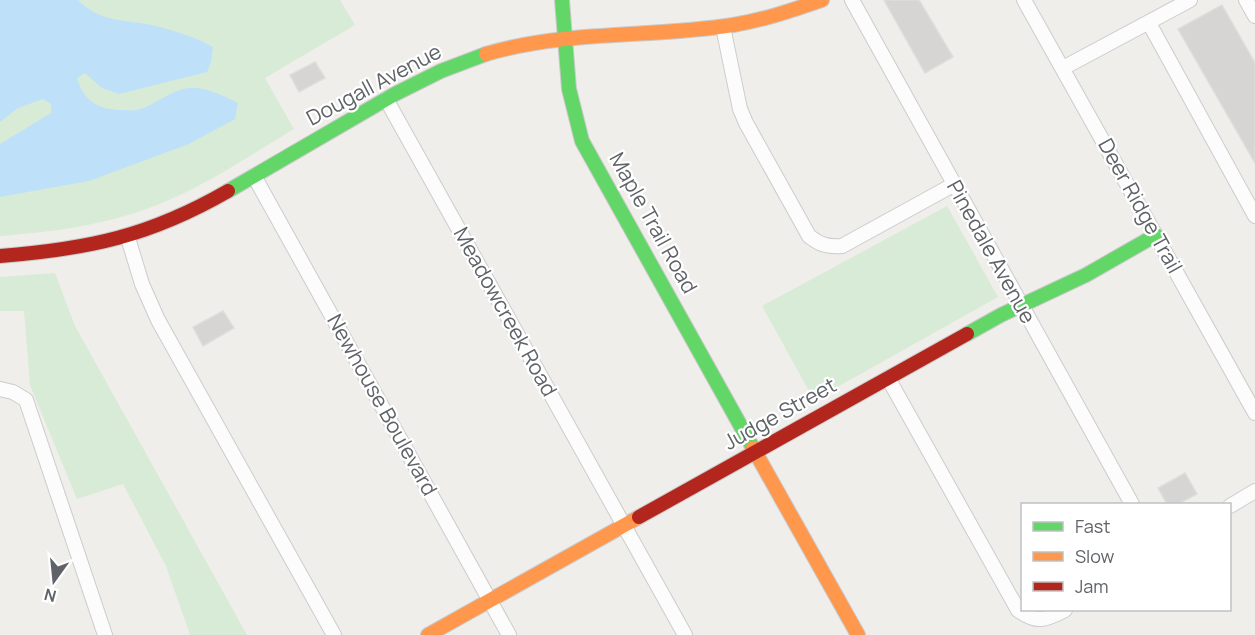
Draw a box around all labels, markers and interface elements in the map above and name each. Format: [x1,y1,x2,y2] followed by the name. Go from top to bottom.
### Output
[301,37,446,131] street label: Dougall Avenue
[1092,133,1189,278] street label: Deer Ridge Trail
[604,147,704,298] street label: Maple Trail Road
[941,175,1043,328] street label: Pinedale Avenue
[448,222,564,401] street label: Meadowcreek Road
[321,309,444,500] street label: Newhouse Boulevard
[718,371,841,456] street label: Judge Street
[1021,503,1231,611] legend
[1075,514,1110,538] text: Fast
[1075,544,1115,568] text: Slow
[24,551,84,611] north arrow
[1075,574,1109,598] text: Jam
[42,583,59,608] text: N

